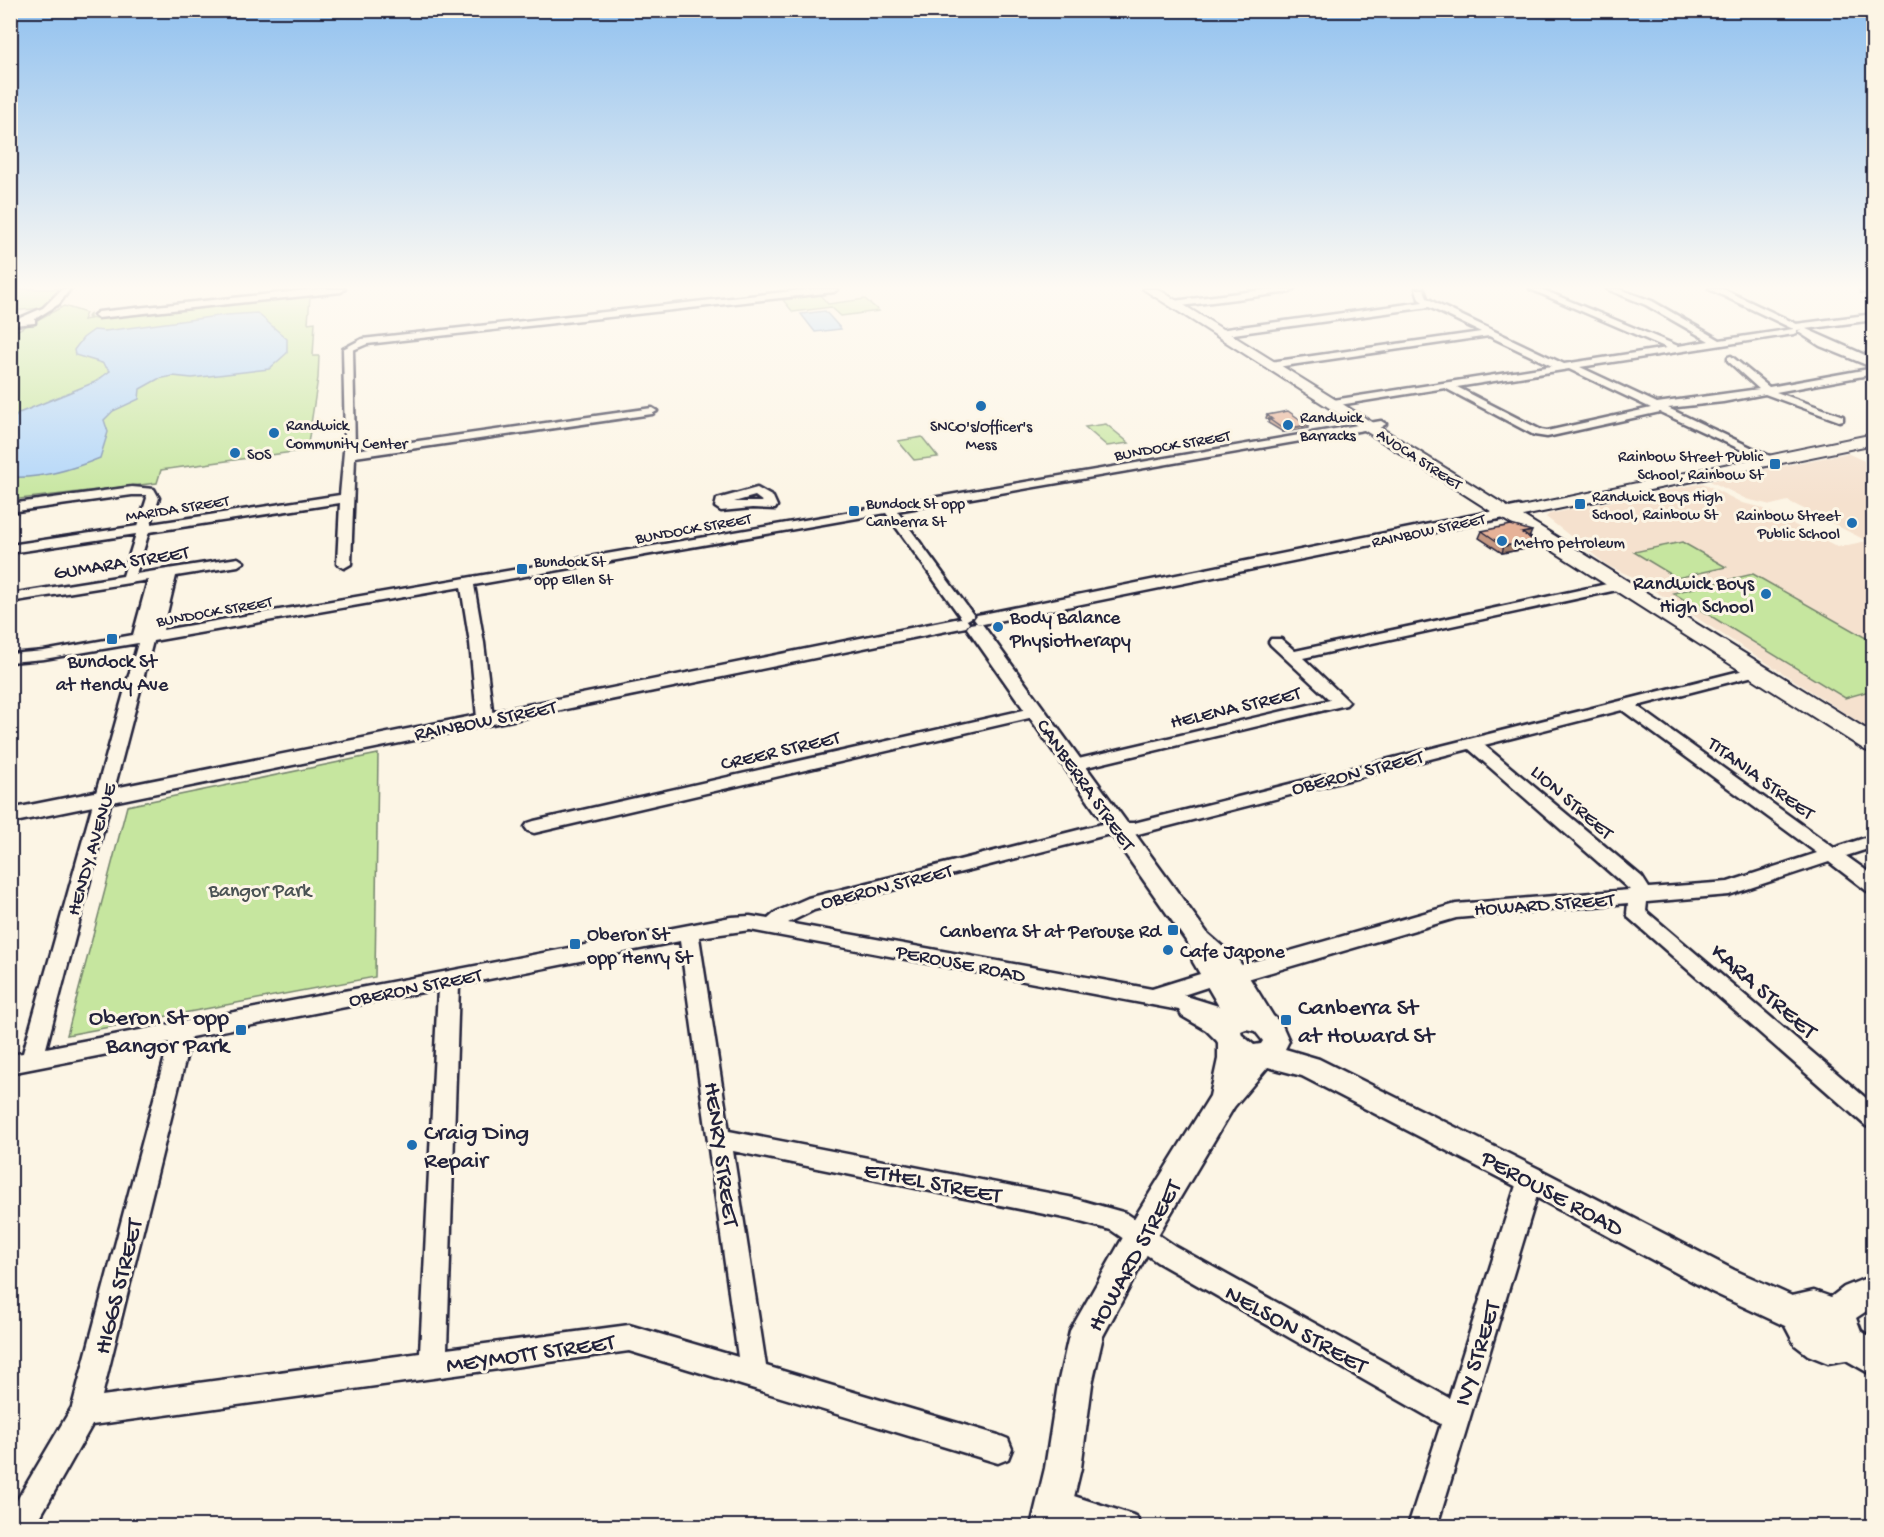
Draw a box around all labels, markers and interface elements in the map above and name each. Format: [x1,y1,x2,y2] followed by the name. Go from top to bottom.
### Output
[974,399,988,413] marker: SNCO's/Officer's Mess
[1299,410,1365,447] place label: Randwick Barracks
[286,418,409,455] place label: Randwick Community Center
[1281,418,1295,432] marker: Randwick Barracks
[930,419,1033,456] place label: SNCO's/Officer's Mess
[267,426,281,440] marker: Randwick Community Center
[1372,426,1465,496] street label: AVOCA STREET
[1112,428,1233,467] street label: BUNDOCK STREET
[228,446,242,460] marker: SOS
[247,447,272,466] place label: SOS
[1618,449,1764,486] place label: Rainbow Street Public School, Rainbow St
[1768,457,1782,471] marker: Rainbow Street Public School, Rainbow St
[1592,489,1723,526] place label: Randwick Boys High School, Rainbow St
[124,493,231,528] street label: MARIDA STREET
[865,496,965,533] place label: Bundock St opp Canberra St
[1573,497,1587,511] marker: Randwick Boys High School, Rainbow St
[847,504,861,518] marker: Bundock St opp Canberra St
[1736,508,1841,545] place label: Rainbow Street Public School
[633,511,754,550] street label: BUNDOCK STREET
[1370,511,1488,554] street label: RAINBOW STREET
[1845,516,1859,530] marker: Rainbow Street Public School
[1495,534,1509,548] marker: Metro petroleum
[1514,535,1626,554] place label: Metro petroleum
[52,542,192,587] street label: GUMARA STREET
[533,554,614,591] place label: Bundock St opp Ellen St
[515,562,529,576] marker: Bundock St opp Ellen St
[1633,574,1755,620] place label: Randwick Boys High School
[1759,587,1773,601] marker: Randwick Boys High School
[154,594,275,633] street label: BUNDOCK STREET
[1009,608,1131,654] place label: Body Balance Physiotherapy
[991,620,1005,634] marker: Body Balance Physiotherapy
[105,632,119,646] marker: Bundock St at Hendy Ave
[56,652,169,698] place label: Bundock St at Hendy Ave
[1168,683,1305,736] street label: HELENA STREET
[413,697,560,747] street label: RAINBOW STREET
[1030,716,1139,858] street label: CANBERRA STREET
[719,727,844,777] street label: CREER STREET
[1701,733,1819,827] street label: TITANIA STREET
[1290,747,1427,802] street label: OBERON STREET
[1525,761,1618,847] street label: LION STREET
[64,780,124,919] street label: HENDY AVENUE
[819,861,956,916] street label: OBERON STREET
[208,881,313,904] park label: Bangor Park
[1473,890,1616,923] street label: HOWARD STREET
[940,922,1163,945] place label: Canberra St at Perouse Rd
[1166,923,1180,937] marker: Canberra St at Perouse Rd
[587,925,694,971] place label: Oberon St opp Henry St
[568,937,582,951] marker: Oberon St opp Henry St
[1703,938,1823,1048] street label: KARA STREET
[893,941,1028,989] street label: PEROUSE ROAD
[1180,942,1286,965] place label: Cafe Japone
[1161,943,1175,957] marker: Cafe Japone
[347,965,485,1014] street label: OBERON STREET
[1298,995,1436,1052] place label: Canberra St at Howard St
[89,1005,231,1062] place label: Oberon St opp Bangor Park
[1279,1013,1293,1027] marker: Canberra St at Howard St
[234,1023,248,1037] marker: Oberon St opp Bangor Park
[695,1080,744,1230] street label: HENRY STREET
[424,1120,529,1177] place label: Craig Ding Repair
[405,1138,419,1152] marker: Craig Ding Repair
[1474,1145,1628,1245] street label: PEROUSE ROAD
[861,1157,1005,1212] street label: ETHEL STREET
[1082,1174,1190,1338] street label: HOWARD STREET
[90,1214,152,1358] street label: HIGGS STREET
[1219,1280,1373,1383] street label: NELSON STREET
[1450,1296,1510,1410] street label: IVY STREET
[444,1329,618,1382] street label: MEYMOTT STREET

